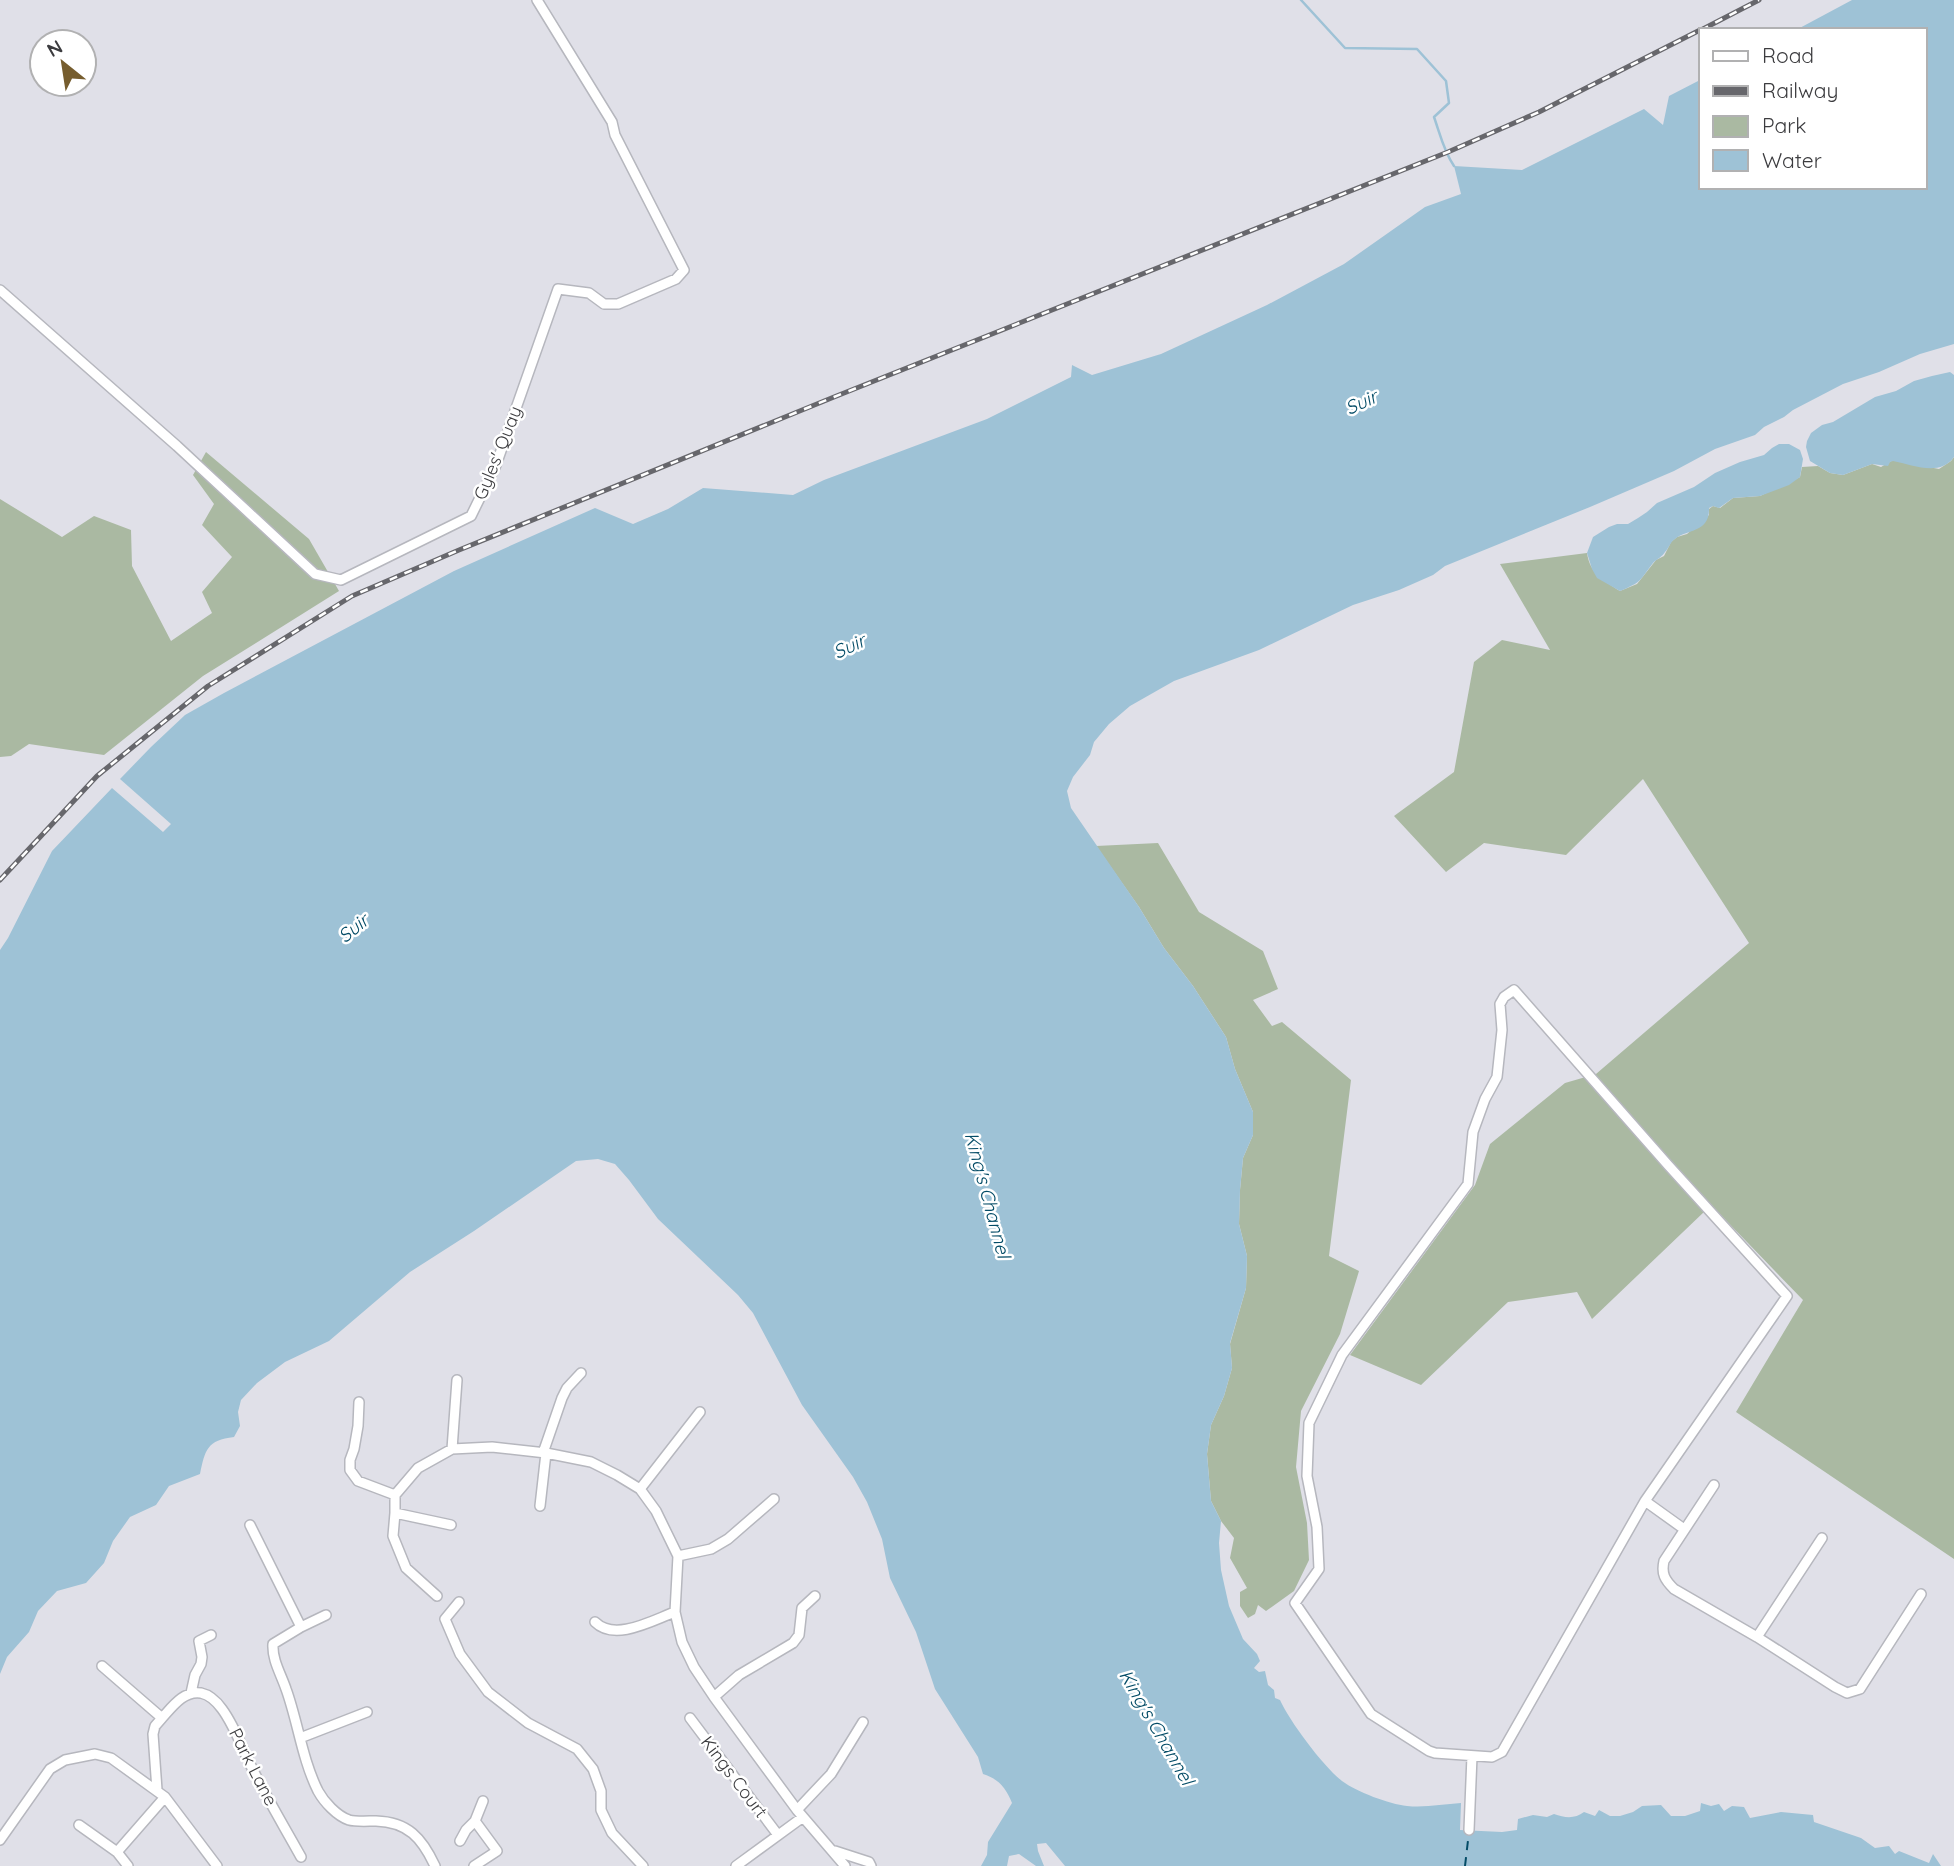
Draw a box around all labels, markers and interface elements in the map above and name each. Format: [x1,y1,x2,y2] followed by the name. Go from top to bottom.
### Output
[28,28,98,98] north arrow
[1699,28,1926,189] legend
[42,34,67,62] text: N
[1762,42,1814,68] text: Road
[1762,77,1838,103] text: Railway
[1762,112,1806,138] text: Park
[1762,147,1822,173] text: Water
[1341,383,1383,420] water label: Suir
[468,403,527,503] street label: Gyles' Quay
[829,627,871,664] water label: Suir
[333,907,375,948] water label: Suir
[960,1129,1017,1263] water label: King's Channel
[1114,1665,1201,1791] water label: King's Channel
[224,1724,283,1809] street label: Park Lane
[696,1731,773,1822] street label: Kings Court

